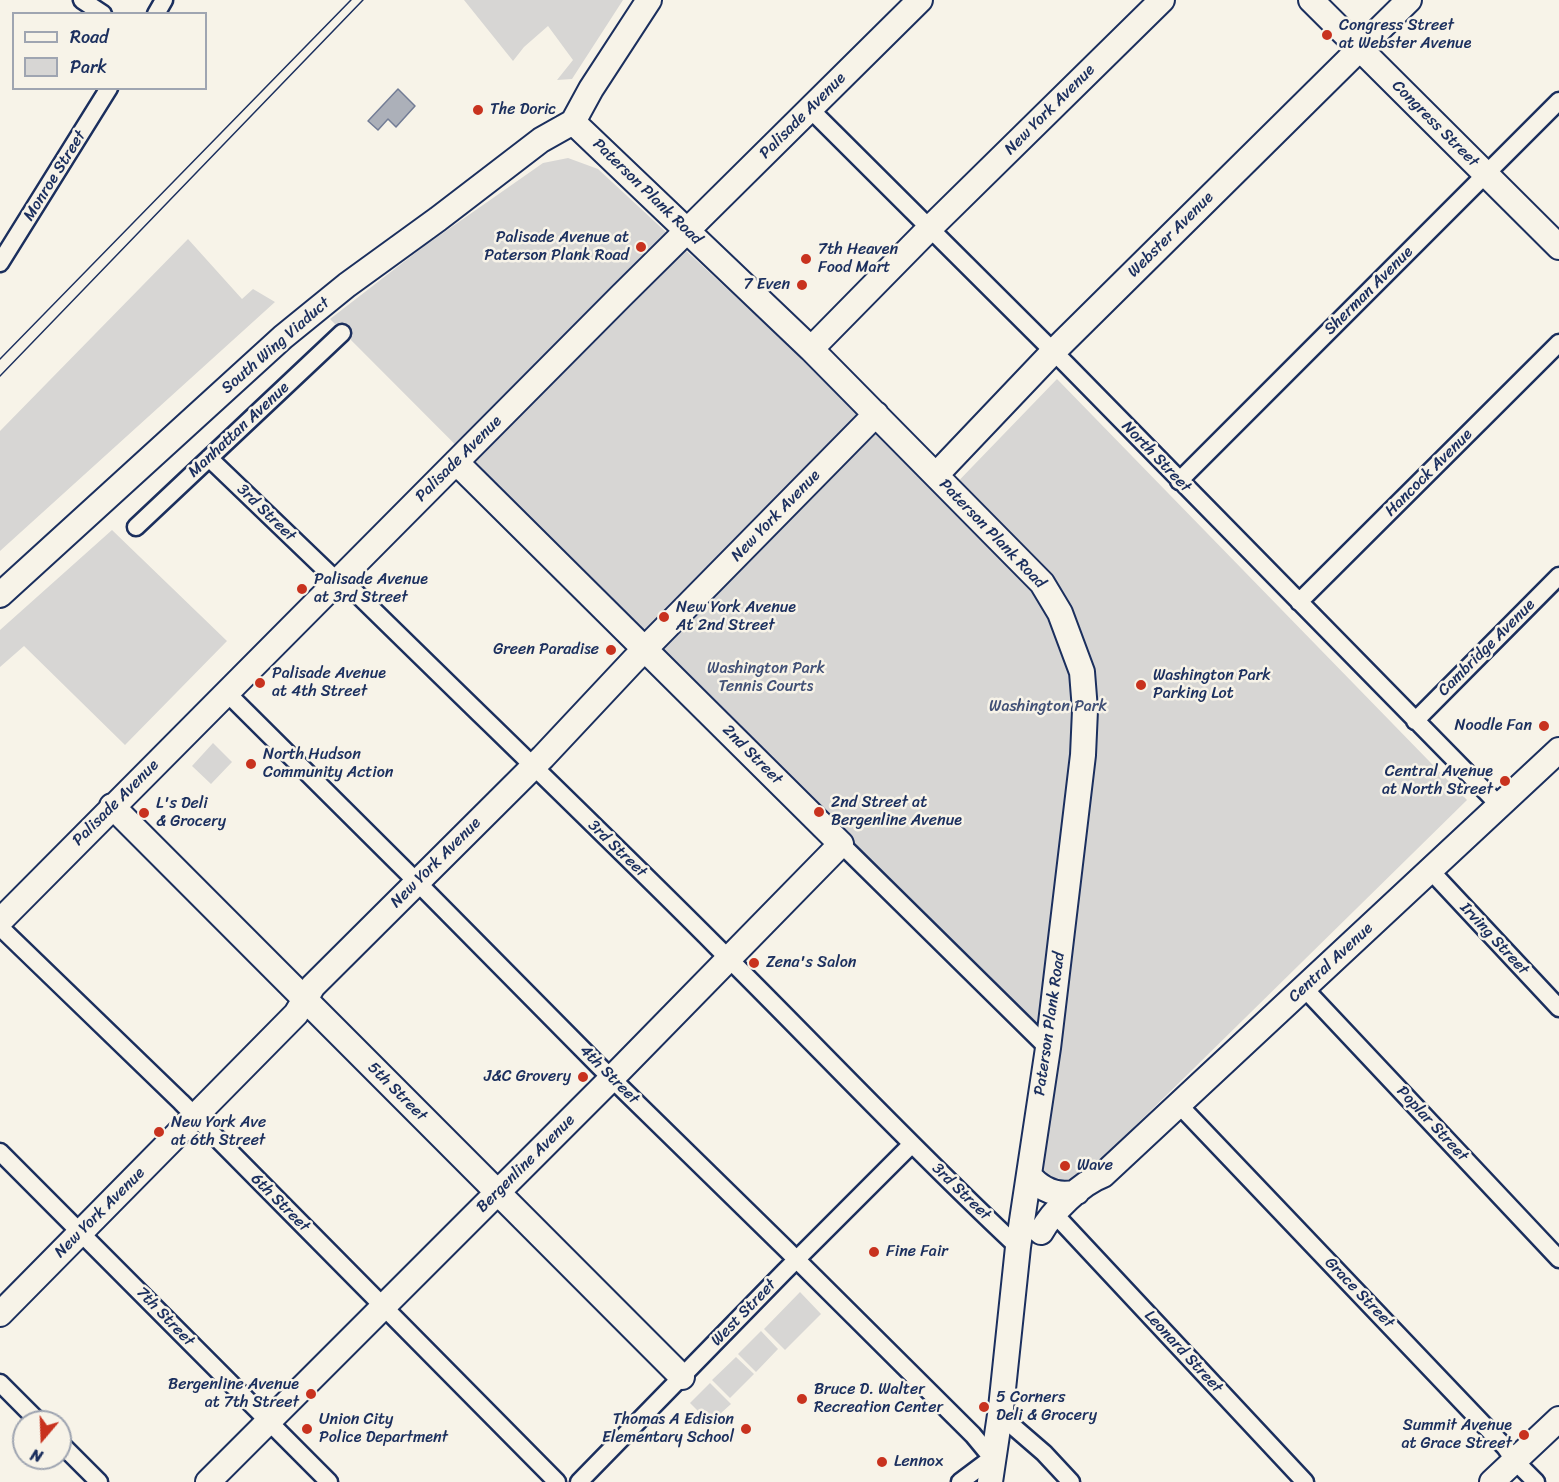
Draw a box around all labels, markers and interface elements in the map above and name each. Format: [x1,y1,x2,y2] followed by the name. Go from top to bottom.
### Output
[12,12,207,90] legend
[1339,16,1471,54] place label: Congress Street at Webster Avenue
[70,21,109,53] text: Road
[1320,28,1334,42] marker: Congress Street at Webster Avenue
[70,51,107,83] text: Park
[1001,61,1099,159] street label: New York Avenue
[756,69,850,163] street label: Palisade Avenue
[1388,77,1482,171] street label: Congress Street
[490,100,556,120] place label: The Doric
[471,103,485,117] marker: The Doric
[20,127,90,225] street label: Monroe Street
[588,135,706,249] street label: Paterson Plank Road
[1124,188,1218,282] street label: Webster Avenue
[484,228,629,266] place label: Palisade Avenue at Paterson Plank Road
[634,240,648,254] marker: Palisade Avenue at Paterson Plank Road
[818,240,898,278] place label: 7th Heaven Food Mart
[1321,243,1417,339] street label: Sherman Avenue
[799,252,813,266] marker: 7th Heaven Food Mart
[744,275,790,295] place label: 7 Even
[795,278,809,292] marker: 7 Even
[218,294,334,398] street label: South Wing Viaduct
[184,378,294,482] street label: Manhattan Avenue
[412,412,506,506] street label: Palisade Avenue
[1117,417,1195,497] street label: North Street
[1381,425,1477,521] street label: Hancock Avenue
[727,466,825,566] street label: New York Avenue
[935,475,1049,593] street label: Paterson Plank Road
[233,480,299,546] street label: 3rd Street
[314,570,428,608] place label: Palisade Avenue at 3rd Street
[295,582,309,596] marker: Palisade Avenue at 3rd Street
[1435,596,1539,700] street label: Cambridge Avenue
[676,598,796,636] place label: New York Avenue At 2nd Street
[657,610,671,624] marker: New York Avenue At 2nd Street
[493,640,599,660] place label: Green Paradise
[604,643,618,657] marker: Green Paradise
[707,659,825,697] park label: Washington Park Tennis Courts
[272,664,386,702] place label: Palisade Avenue at 4th Street
[1153,666,1271,704] place label: Washington Park Parking Lot
[253,676,267,690] marker: Palisade Avenue at 4th Street
[1134,678,1148,692] marker: Washington Park Parking Lot
[989,697,1107,717] park label: Washington Park
[1454,716,1532,736] place label: Noodle Fan
[1537,719,1551,733] marker: Noodle Fan
[718,721,786,789] street label: 2nd Street
[263,745,394,783] place label: North Hudson Community Action
[69,756,163,850] street label: Palisade Avenue
[244,757,258,771] marker: North Hudson Community Action
[1382,762,1493,800] place label: Central Avenue at North Street
[1498,774,1512,788] marker: Central Avenue at North Street
[831,793,962,831] place label: 2nd Street at Bergenline Avenue
[156,794,226,832] place label: L's Deli & Grocery
[812,805,826,819] marker: 2nd Street at Bergenline Avenue
[137,806,151,820] marker: L's Deli & Grocery
[387,814,485,912] street label: New York Avenue
[584,816,650,882] street label: 3rd Street
[1456,899,1532,979] street label: Irving Street
[1285,919,1377,1007] street label: Central Avenue
[1030,951,1070,1097] street label: Paterson Plank Road
[766,953,856,973] place label: Zena's Salon
[747,956,761,970] marker: Zena's Salon
[575,1041,643,1109] street label: 4th Street
[363,1058,431,1126] street label: 5th Street
[484,1067,571,1087] place label: J&C Grovery
[576,1070,590,1084] marker: J&C Grovery
[1392,1082,1472,1166] street label: Poplar Street
[473,1111,579,1217] street label: Bergenline Avenue
[171,1113,266,1151] place label: New York Ave at 6th Street
[152,1125,166,1139] marker: New York Ave at 6th Street
[1077,1156,1113,1176] place label: Wave
[928,1159,994,1225] street label: 3rd Street
[1058,1159,1072,1173] marker: Wave
[51,1164,149,1262] street label: New York Avenue
[247,1170,313,1236] street label: 6th Street
[886,1242,948,1262] place label: Fine Fair
[867,1245,881,1259] marker: Fine Fair
[1320,1253,1398,1333] street label: Grace Street
[707,1276,781,1350] street label: West Street
[132,1283,198,1351] street label: 7th Street
[1140,1307,1226,1397] street label: Leonard Street
[168,1375,299,1413] place label: Bergenline Avenue at 7th Street
[814,1380,943,1418] place label: Bruce D. Walter Recreation Center
[304,1387,318,1401] marker: Bergenline Avenue at 7th Street
[996,1388,1097,1426] place label: 5 Corners Deli & Grocery
[795,1392,809,1406] marker: Bruce D. Walter Recreation Center
[977,1400,991,1414] marker: 5 Corners Deli & Grocery
[12,1410,72,1470] north arrow
[319,1410,448,1448] place label: Union City Police Department
[602,1410,734,1448] place label: Thomas A Edision Elementary School
[1401,1416,1512,1454] place label: Summit Avenue at Grace Street
[300,1422,314,1436] marker: Union City Police Department
[739,1422,753,1436] marker: Thomas A Edision Elementary School
[1517,1428,1531,1442] marker: Summit Avenue at Grace Street
[27,1440,47,1471] text: N
[894,1452,943,1472] place label: Lennox
[875,1455,889,1469] marker: Lennox

